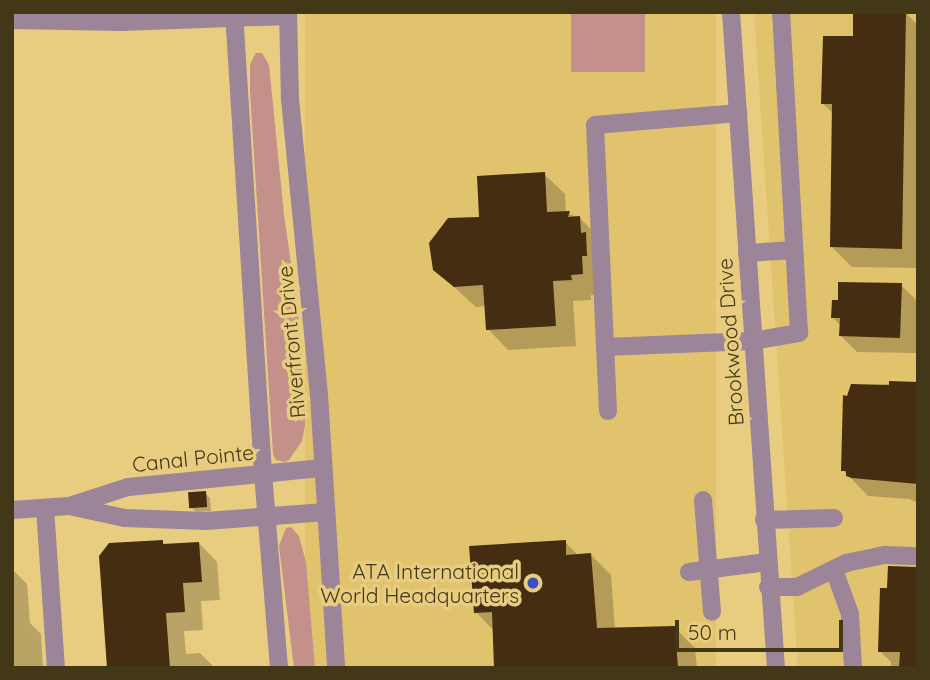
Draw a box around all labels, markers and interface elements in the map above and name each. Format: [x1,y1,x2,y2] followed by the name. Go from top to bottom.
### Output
[712,257,748,427] street label: Brookwood Drive
[272,265,310,419] street label: Riverfront Drive
[131,439,255,477] street label: Canal Pointe
[320,558,519,608] place label: ATA International World Headquarters
[525,575,541,591] marker: ATA International World Headquarters
[678,606,846,650] scale bar
[688,619,737,645] text: 50 m

